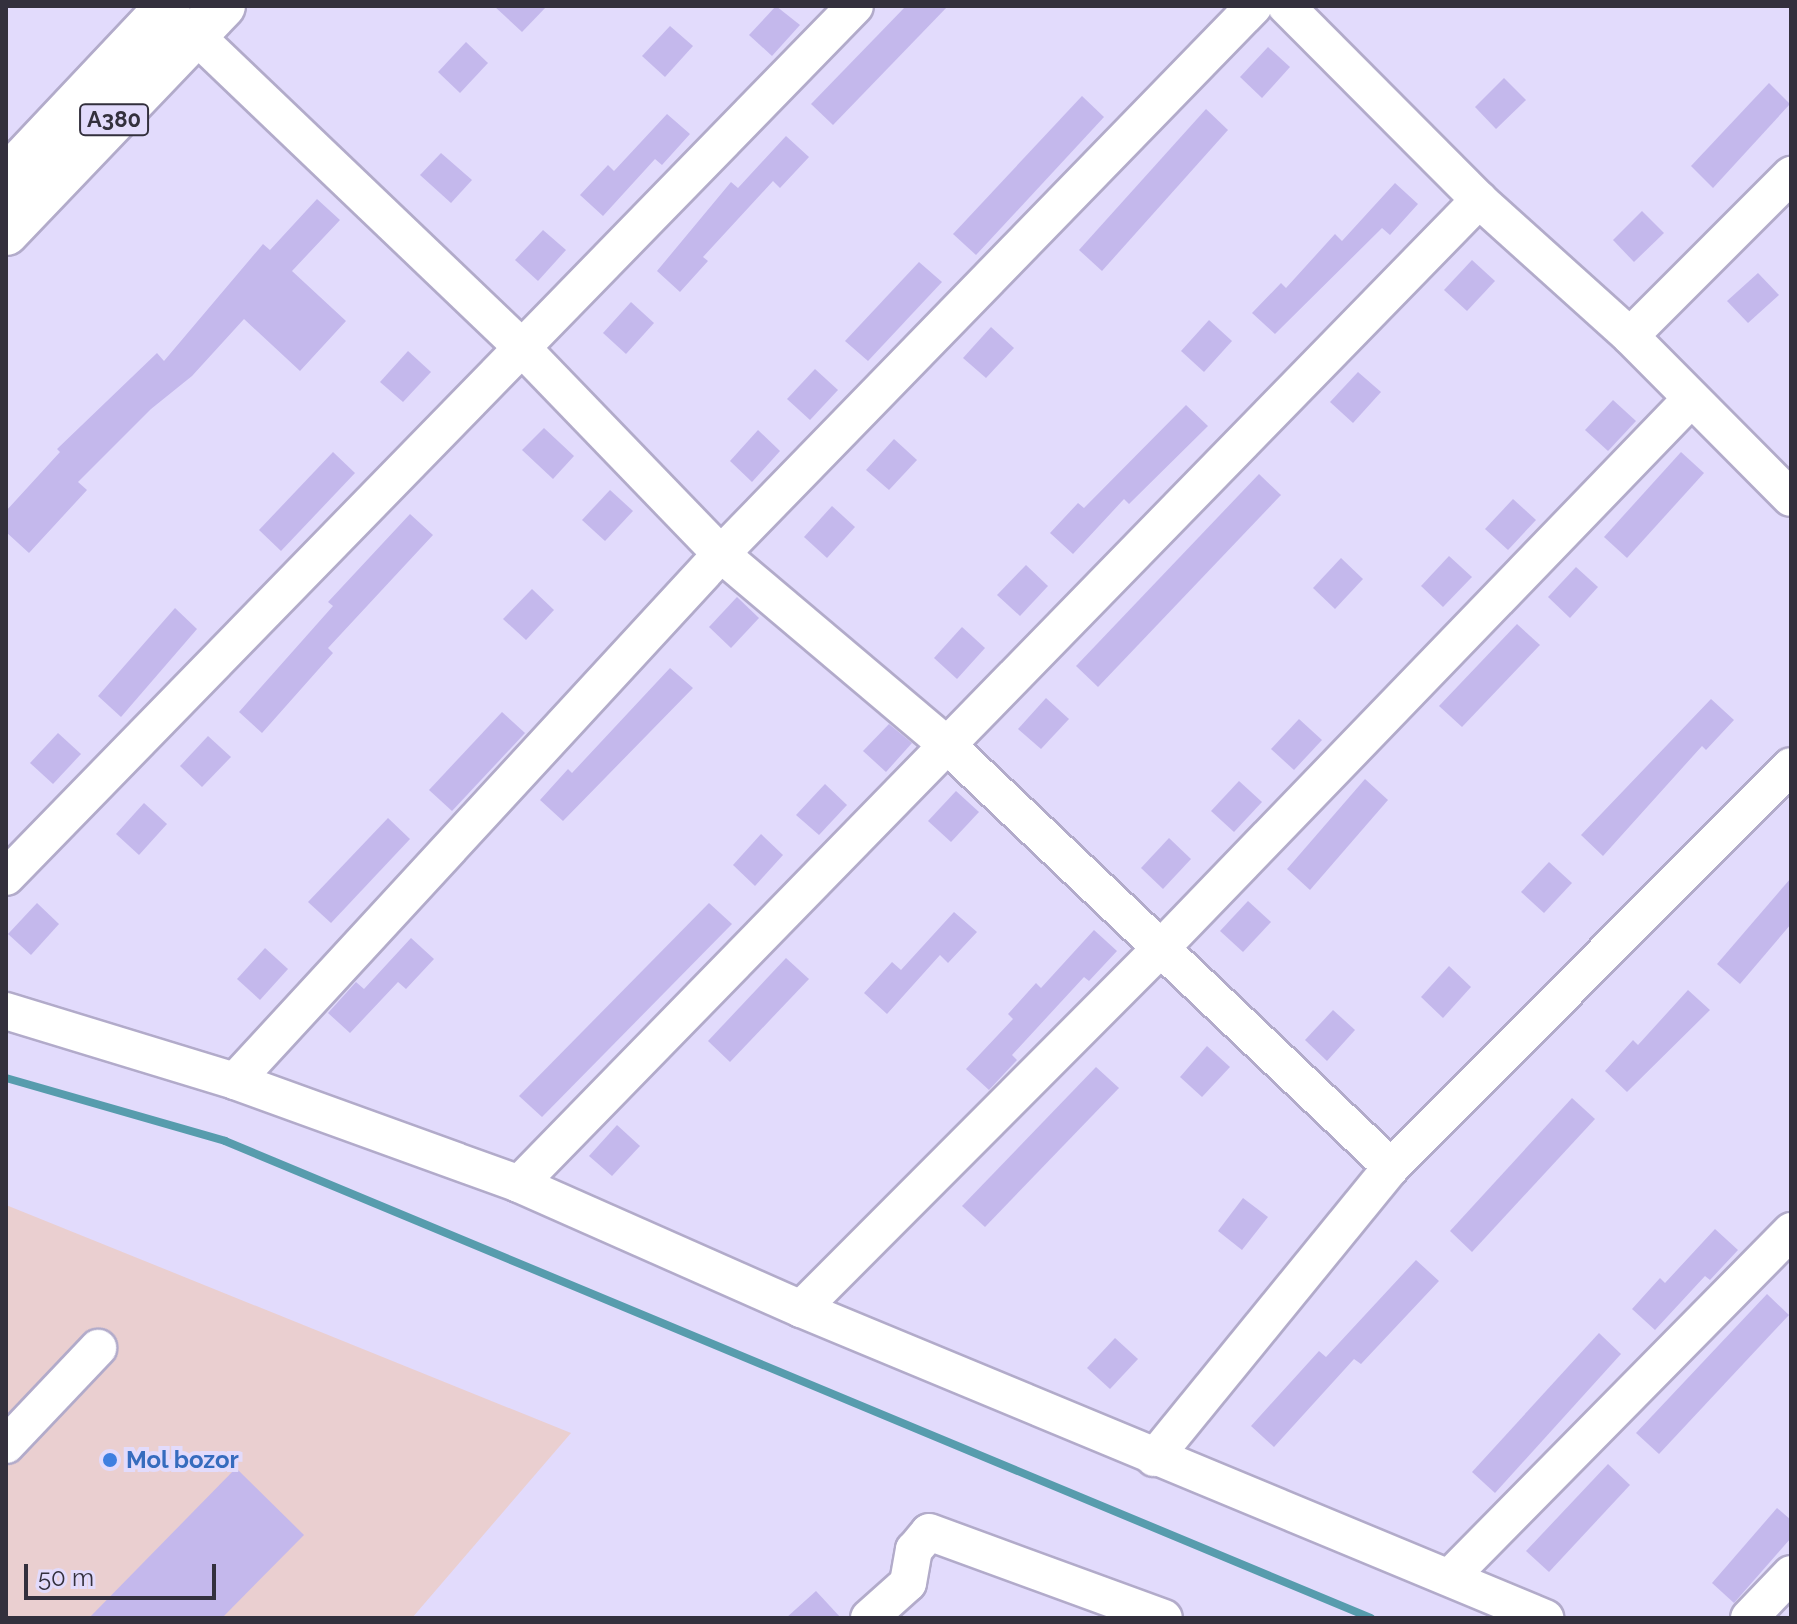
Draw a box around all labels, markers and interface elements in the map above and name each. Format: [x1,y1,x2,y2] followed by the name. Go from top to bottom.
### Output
[78,102,150,138] road number: A380
[126,1446,239,1474] place label: Mol bozor
[101,1451,119,1469] marker: Mol bozor
[28,1548,220,1598] scale bar
[38,1563,94,1592] text: 50 m

